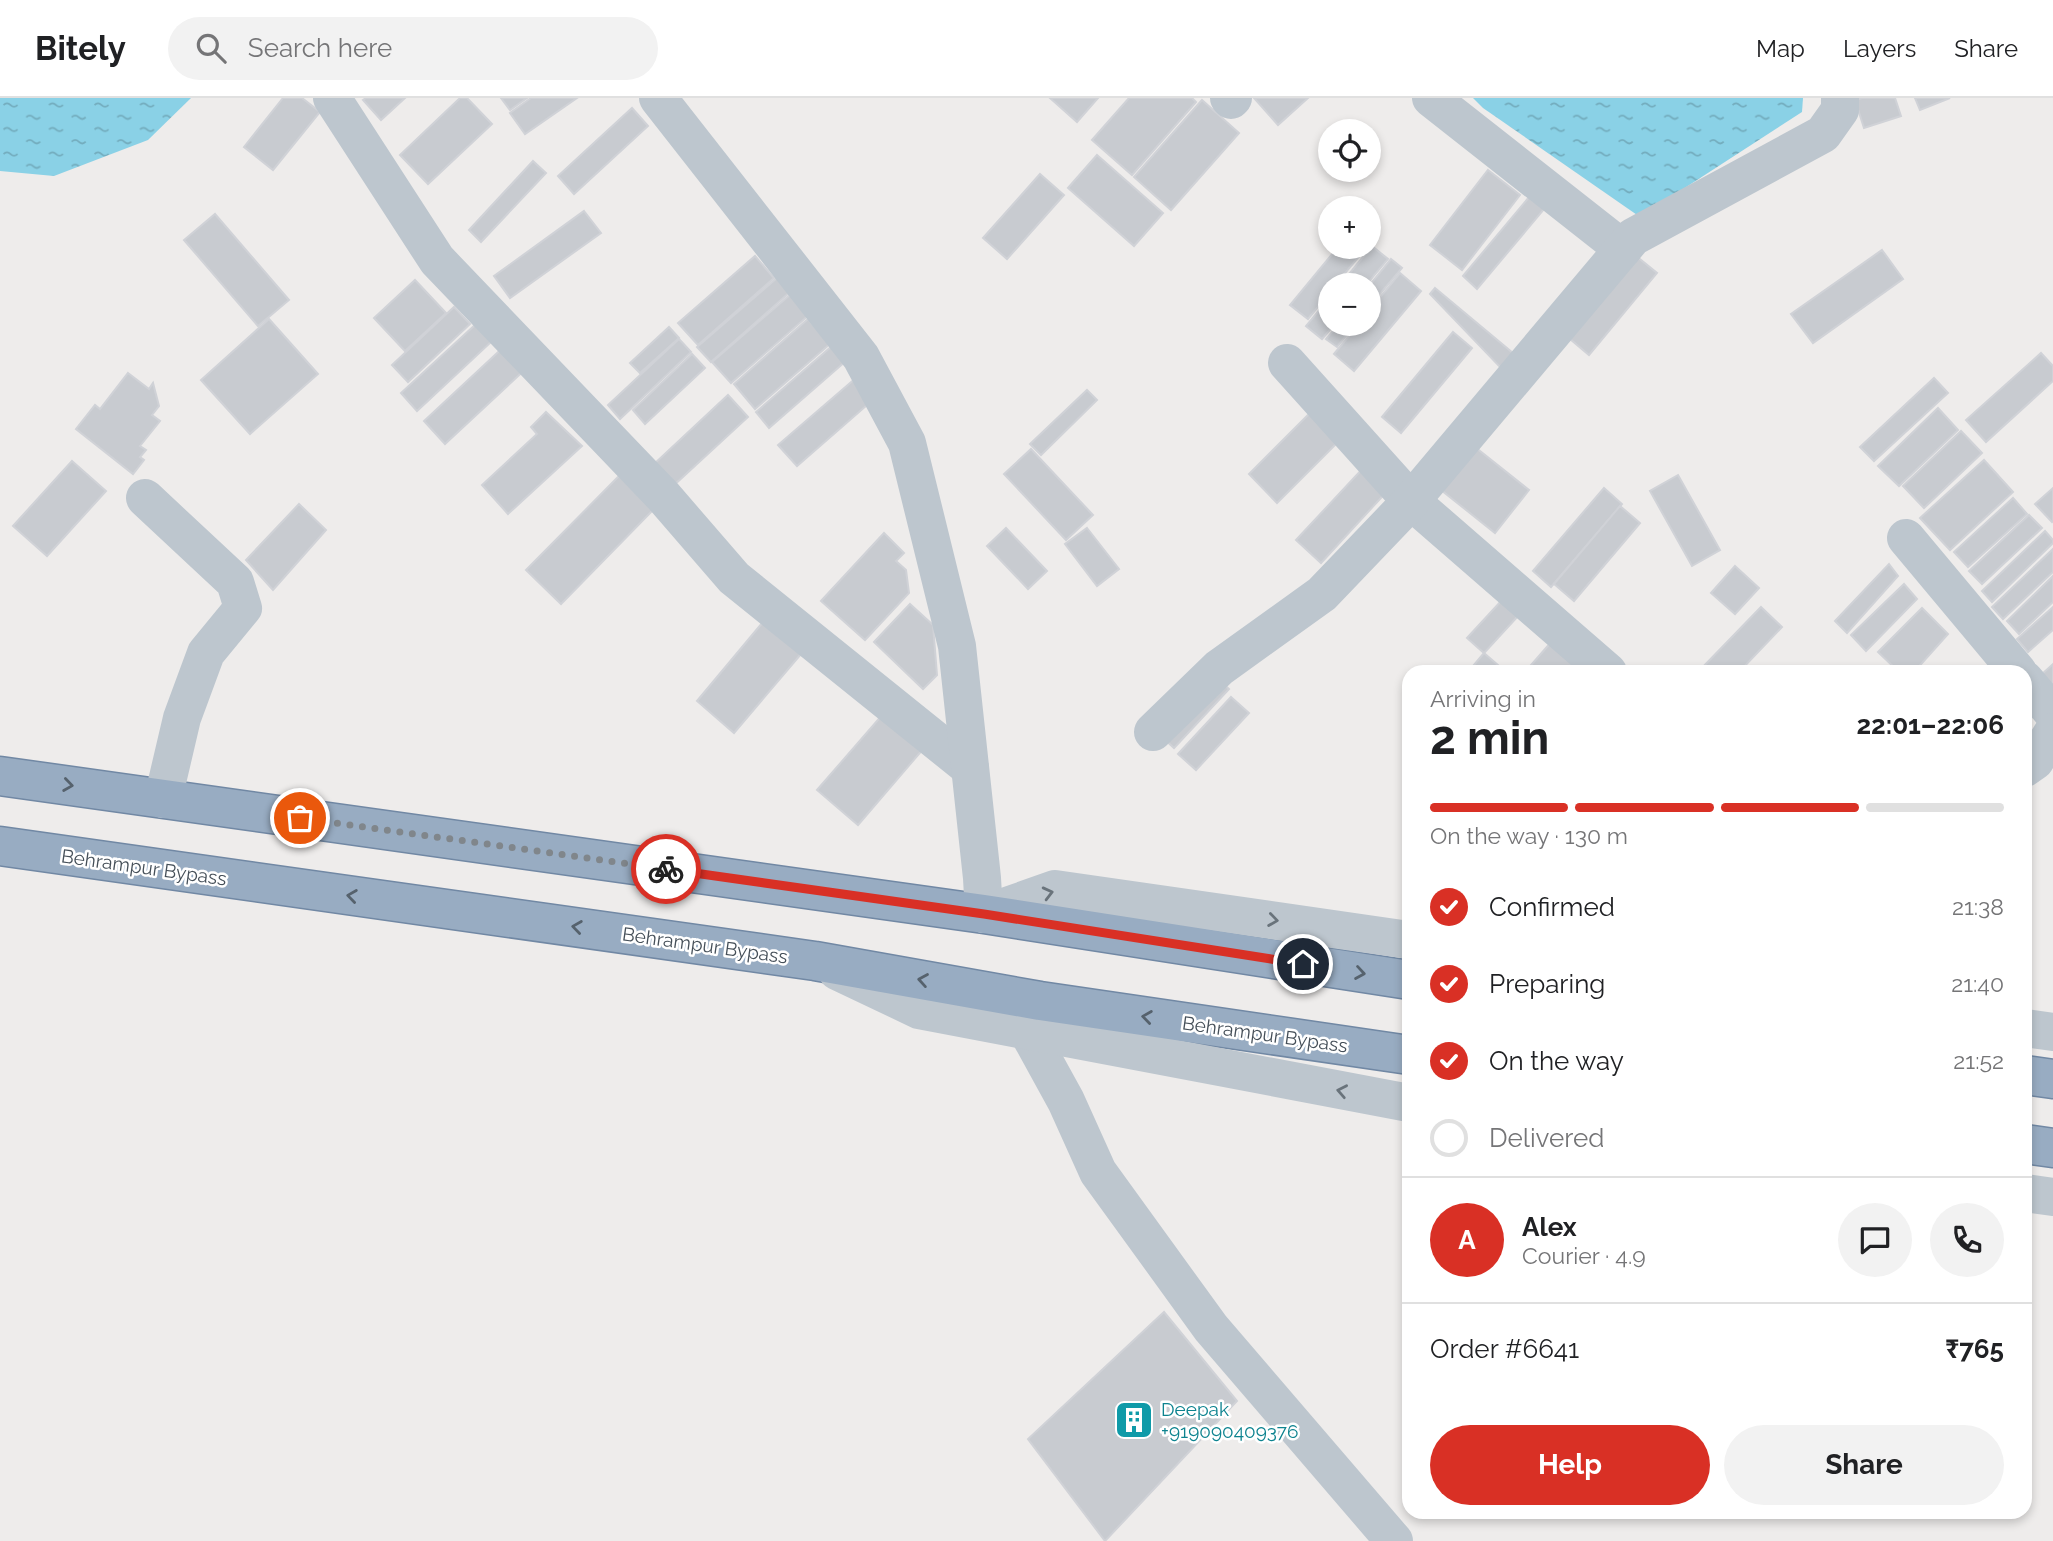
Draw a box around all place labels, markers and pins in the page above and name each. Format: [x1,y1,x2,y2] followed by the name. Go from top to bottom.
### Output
[270,788,330,848] pin
[1273,934,1333,994] pin
[1161,1398,1298,1442] place label: Deepak +919090409376
[1113,1399,1155,1441] building icon: Deepak +919090409376

